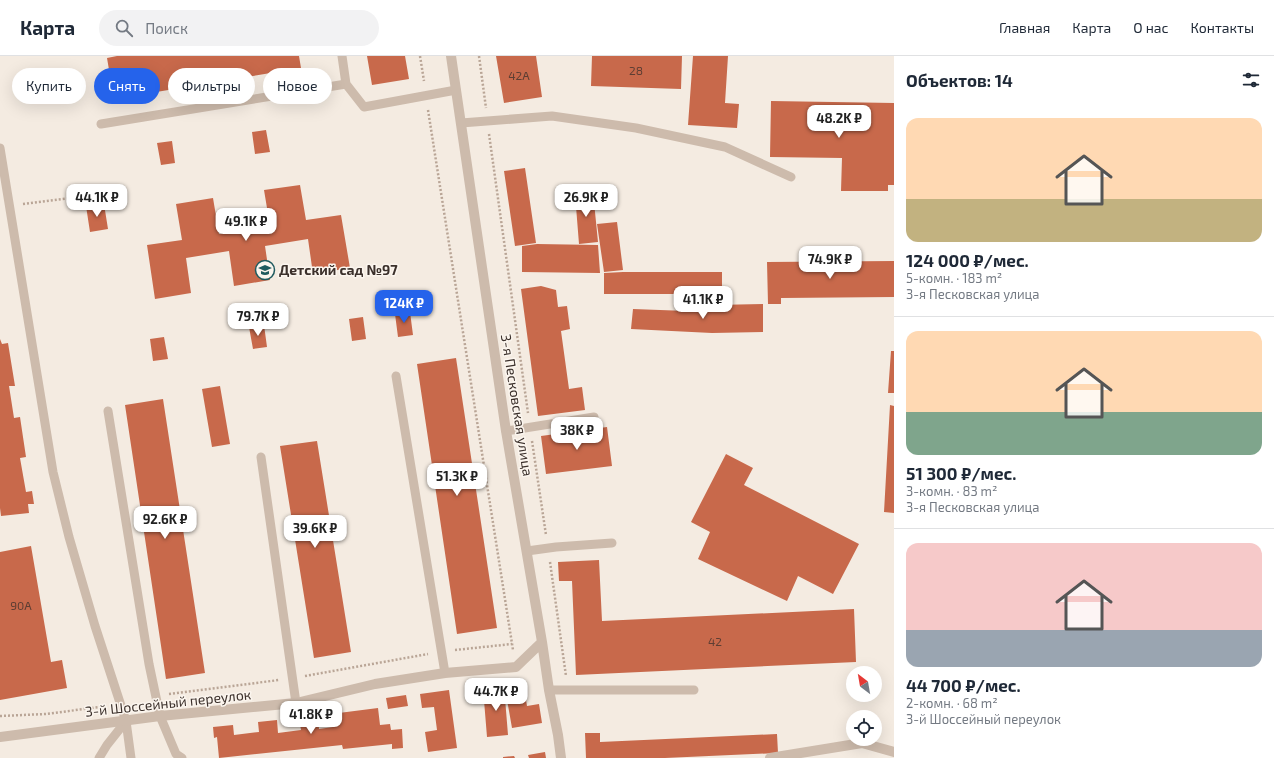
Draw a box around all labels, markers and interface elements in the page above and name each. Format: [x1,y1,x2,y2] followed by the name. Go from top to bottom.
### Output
[99,10,379,46] search box
[20,16,75,39] text: Карта
[113,17,135,39] icon: search
[145,19,188,37] text: Поиск
[999,19,1050,36] text: Главная
[1072,19,1111,36] text: Карта
[1133,19,1169,36] text: О нас
[1191,19,1254,36] text: Контакты
[629,63,643,77] house number: 28
[12,68,86,104] chip: Купить
[94,68,160,104] chip: Снять
[168,68,255,104] chip: Фильтры
[263,68,332,104] chip: Новое
[508,68,530,82] house number: 42А
[1240,69,1262,91] icon: filters
[906,70,1013,90] text: Объектов: 14
[802,105,876,139] pin: 48.2K ₽
[816,110,862,126] text: 48.2K ₽
[1048,144,1120,216] icon: home
[60,184,134,218] pin: 44.1K ₽
[549,184,623,218] pin: 26.9K ₽
[75,189,119,205] text: 44.1K ₽
[564,189,608,205] text: 26.9K ₽
[209,208,283,242] pin: 49.1K ₽
[225,213,267,229] text: 49.1K ₽
[793,246,867,280] pin: 74.9K ₽
[906,250,1029,270] text: 124 000 ₽/мес.
[808,251,852,267] text: 74.9K ₽
[254,259,276,281] school or university icon: Детский сад №97
[279,261,398,278] place label: Детский сад №97
[906,270,1002,286] text: 5-комн. · 183 m²
[666,286,740,320] pin: 41.1K ₽
[906,286,1039,302] text: 3-я Песковская улица
[371,290,437,324] pin: 124K ₽
[683,291,723,307] text: 41.1K ₽
[384,295,424,311] text: 124K ₽
[221,303,295,337] pin: 79.7K ₽
[237,308,279,324] text: 79.7K ₽
[498,333,537,477] street label: 3-я Песковская улица
[1048,357,1120,429] icon: home
[549,417,605,451] pin: 38K ₽
[560,422,594,438] text: 38K ₽
[420,463,494,497] pin: 51.3K ₽
[906,463,1016,483] text: 51 300 ₽/мес.
[436,468,478,484] text: 51.3K ₽
[906,483,997,499] text: 3-комн. · 83 m²
[906,499,1039,515] text: 3-я Песковская улица
[128,506,202,540] pin: 92.6K ₽
[143,511,187,527] text: 92.6K ₽
[278,515,352,549] pin: 39.6K ₽
[293,520,337,536] text: 39.6K ₽
[1048,569,1120,641] icon: home
[10,598,32,612] house number: 90А
[708,634,722,648] house number: 42
[846,666,882,702] north arrow
[846,666,882,746] map controls
[906,675,1021,695] text: 44 700 ₽/мес.
[459,678,533,712] pin: 44.7K ₽
[474,683,518,699] text: 44.7K ₽
[84,685,252,720] street label: 3-й Шоссейный переулок
[906,695,998,711] text: 2-комн. · 68 m²
[274,701,348,735] pin: 41.8K ₽
[289,706,333,722] text: 41.8K ₽
[846,710,882,746] button: locate
[906,711,1061,727] text: 3-й Шоссейный переулок

